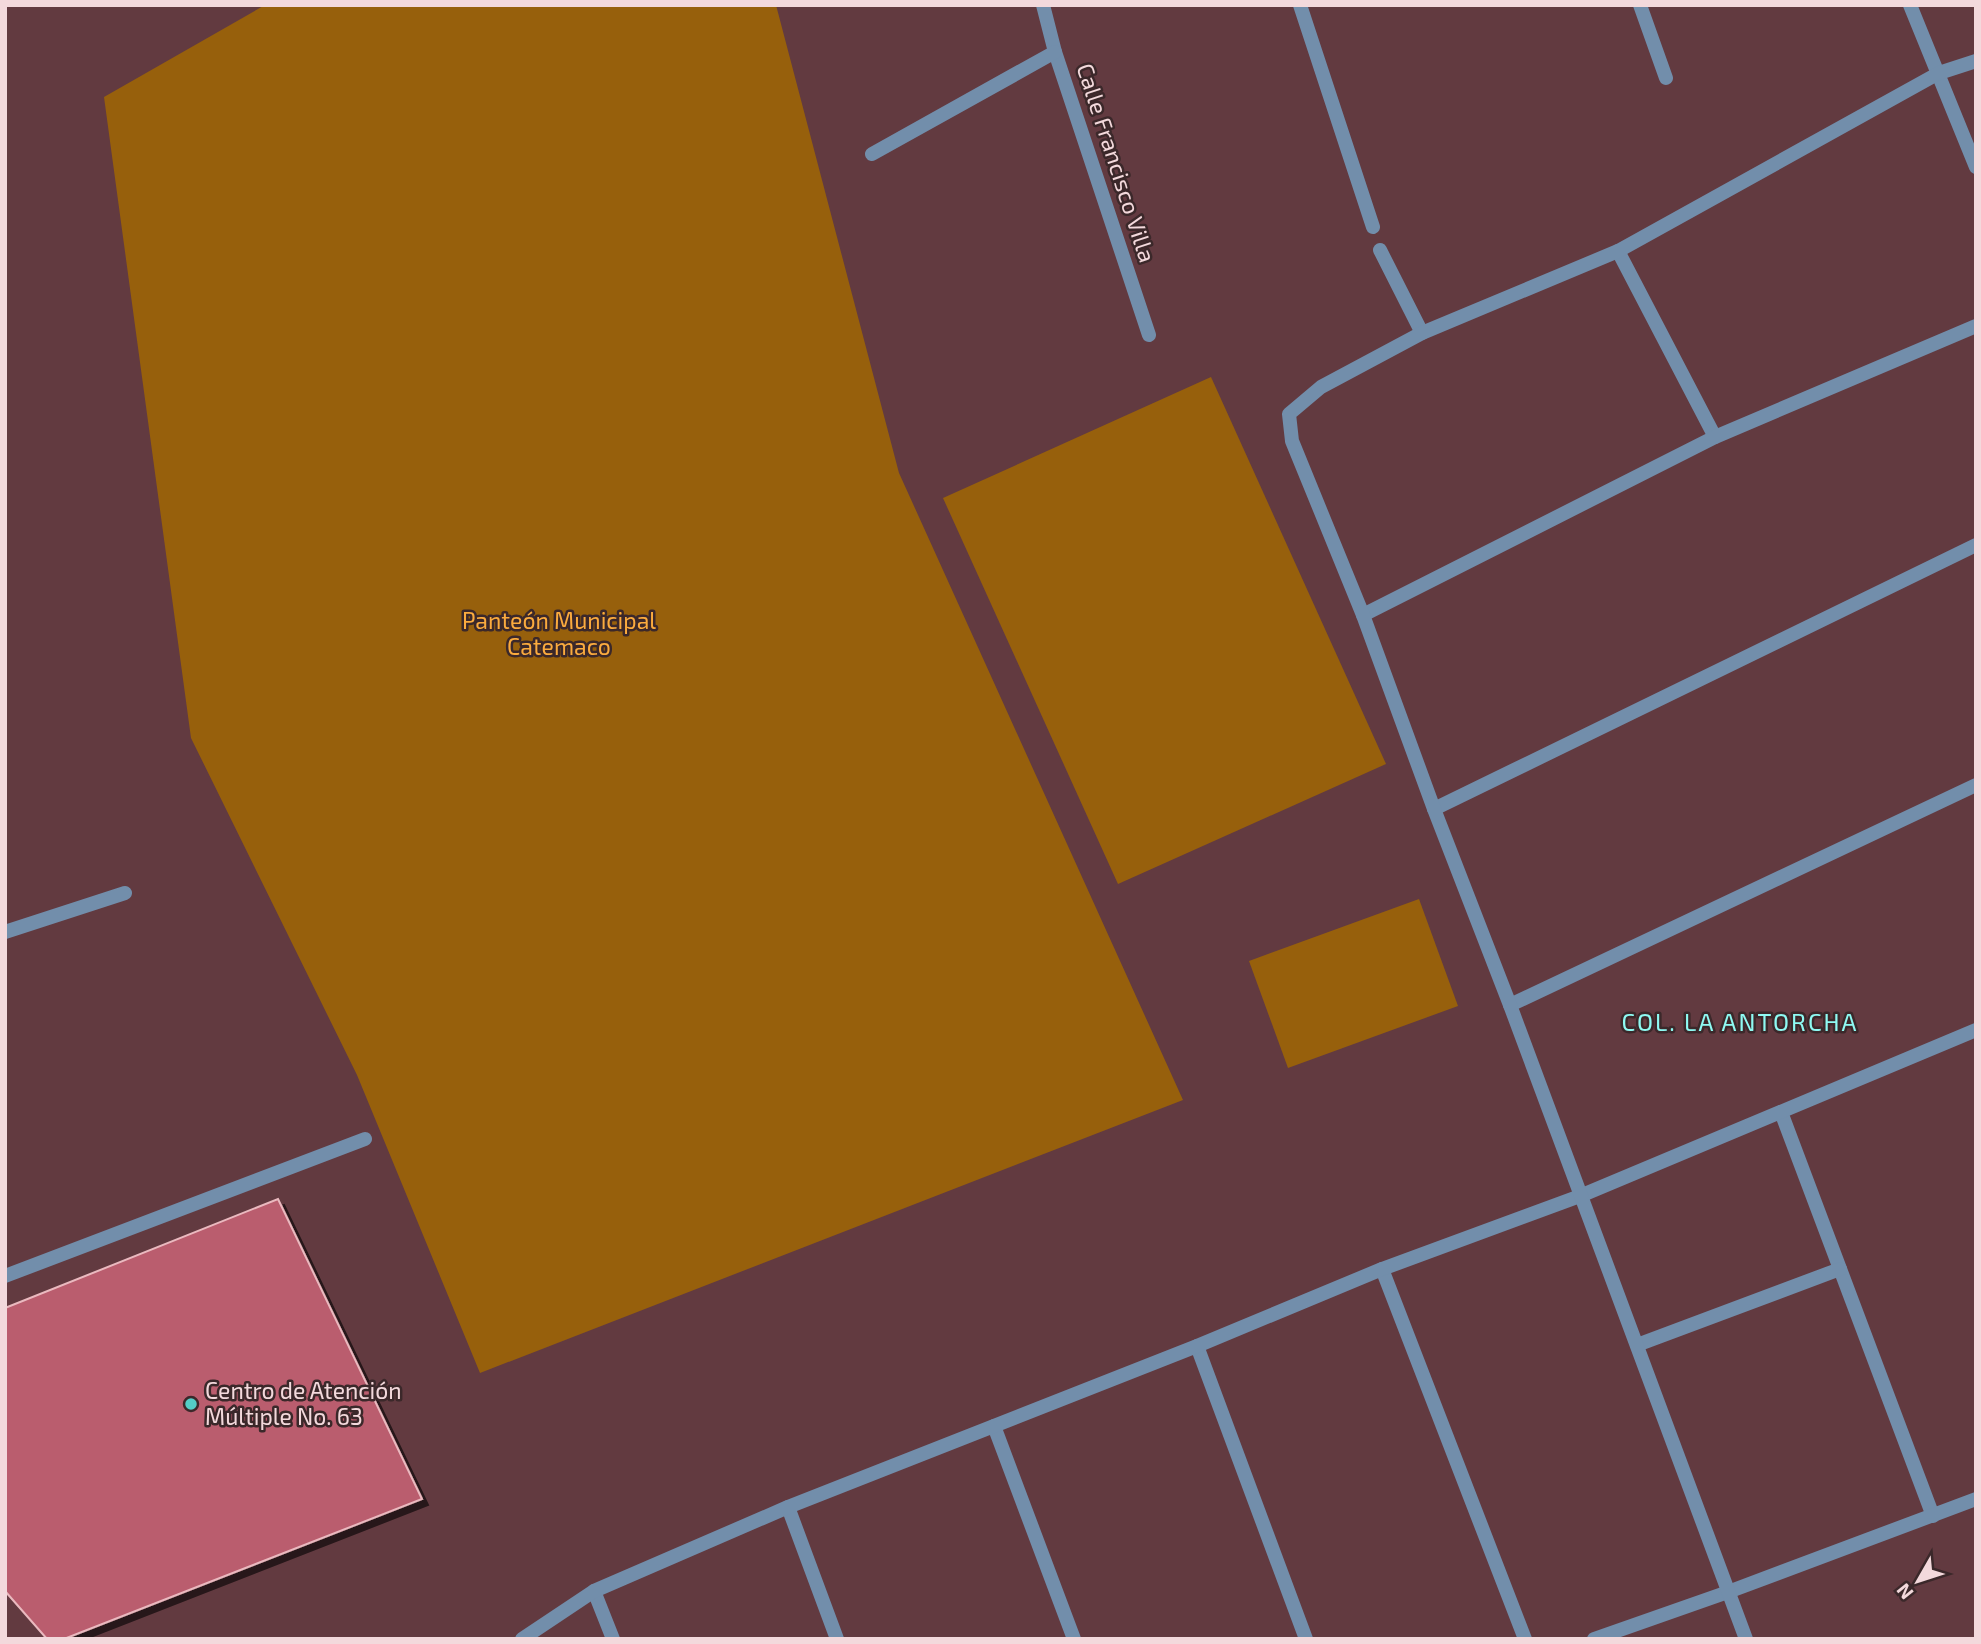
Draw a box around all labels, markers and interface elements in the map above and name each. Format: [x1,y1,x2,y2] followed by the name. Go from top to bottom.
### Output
[1072,60,1162,266] street label: Calle Francisco Villa
[462,606,656,660] park label: Panteón Municipal Catemaco
[1621,1007,1859,1036] district label: COL. LA ANTORCHA
[205,1376,402,1430] place label: Centro de Atención Múltiple No. 63
[183,1396,199,1412] marker: Centro de Atención Múltiple No. 63
[1883,1546,1953,1616] north arrow
[1891,1579,1918,1605] text: N

